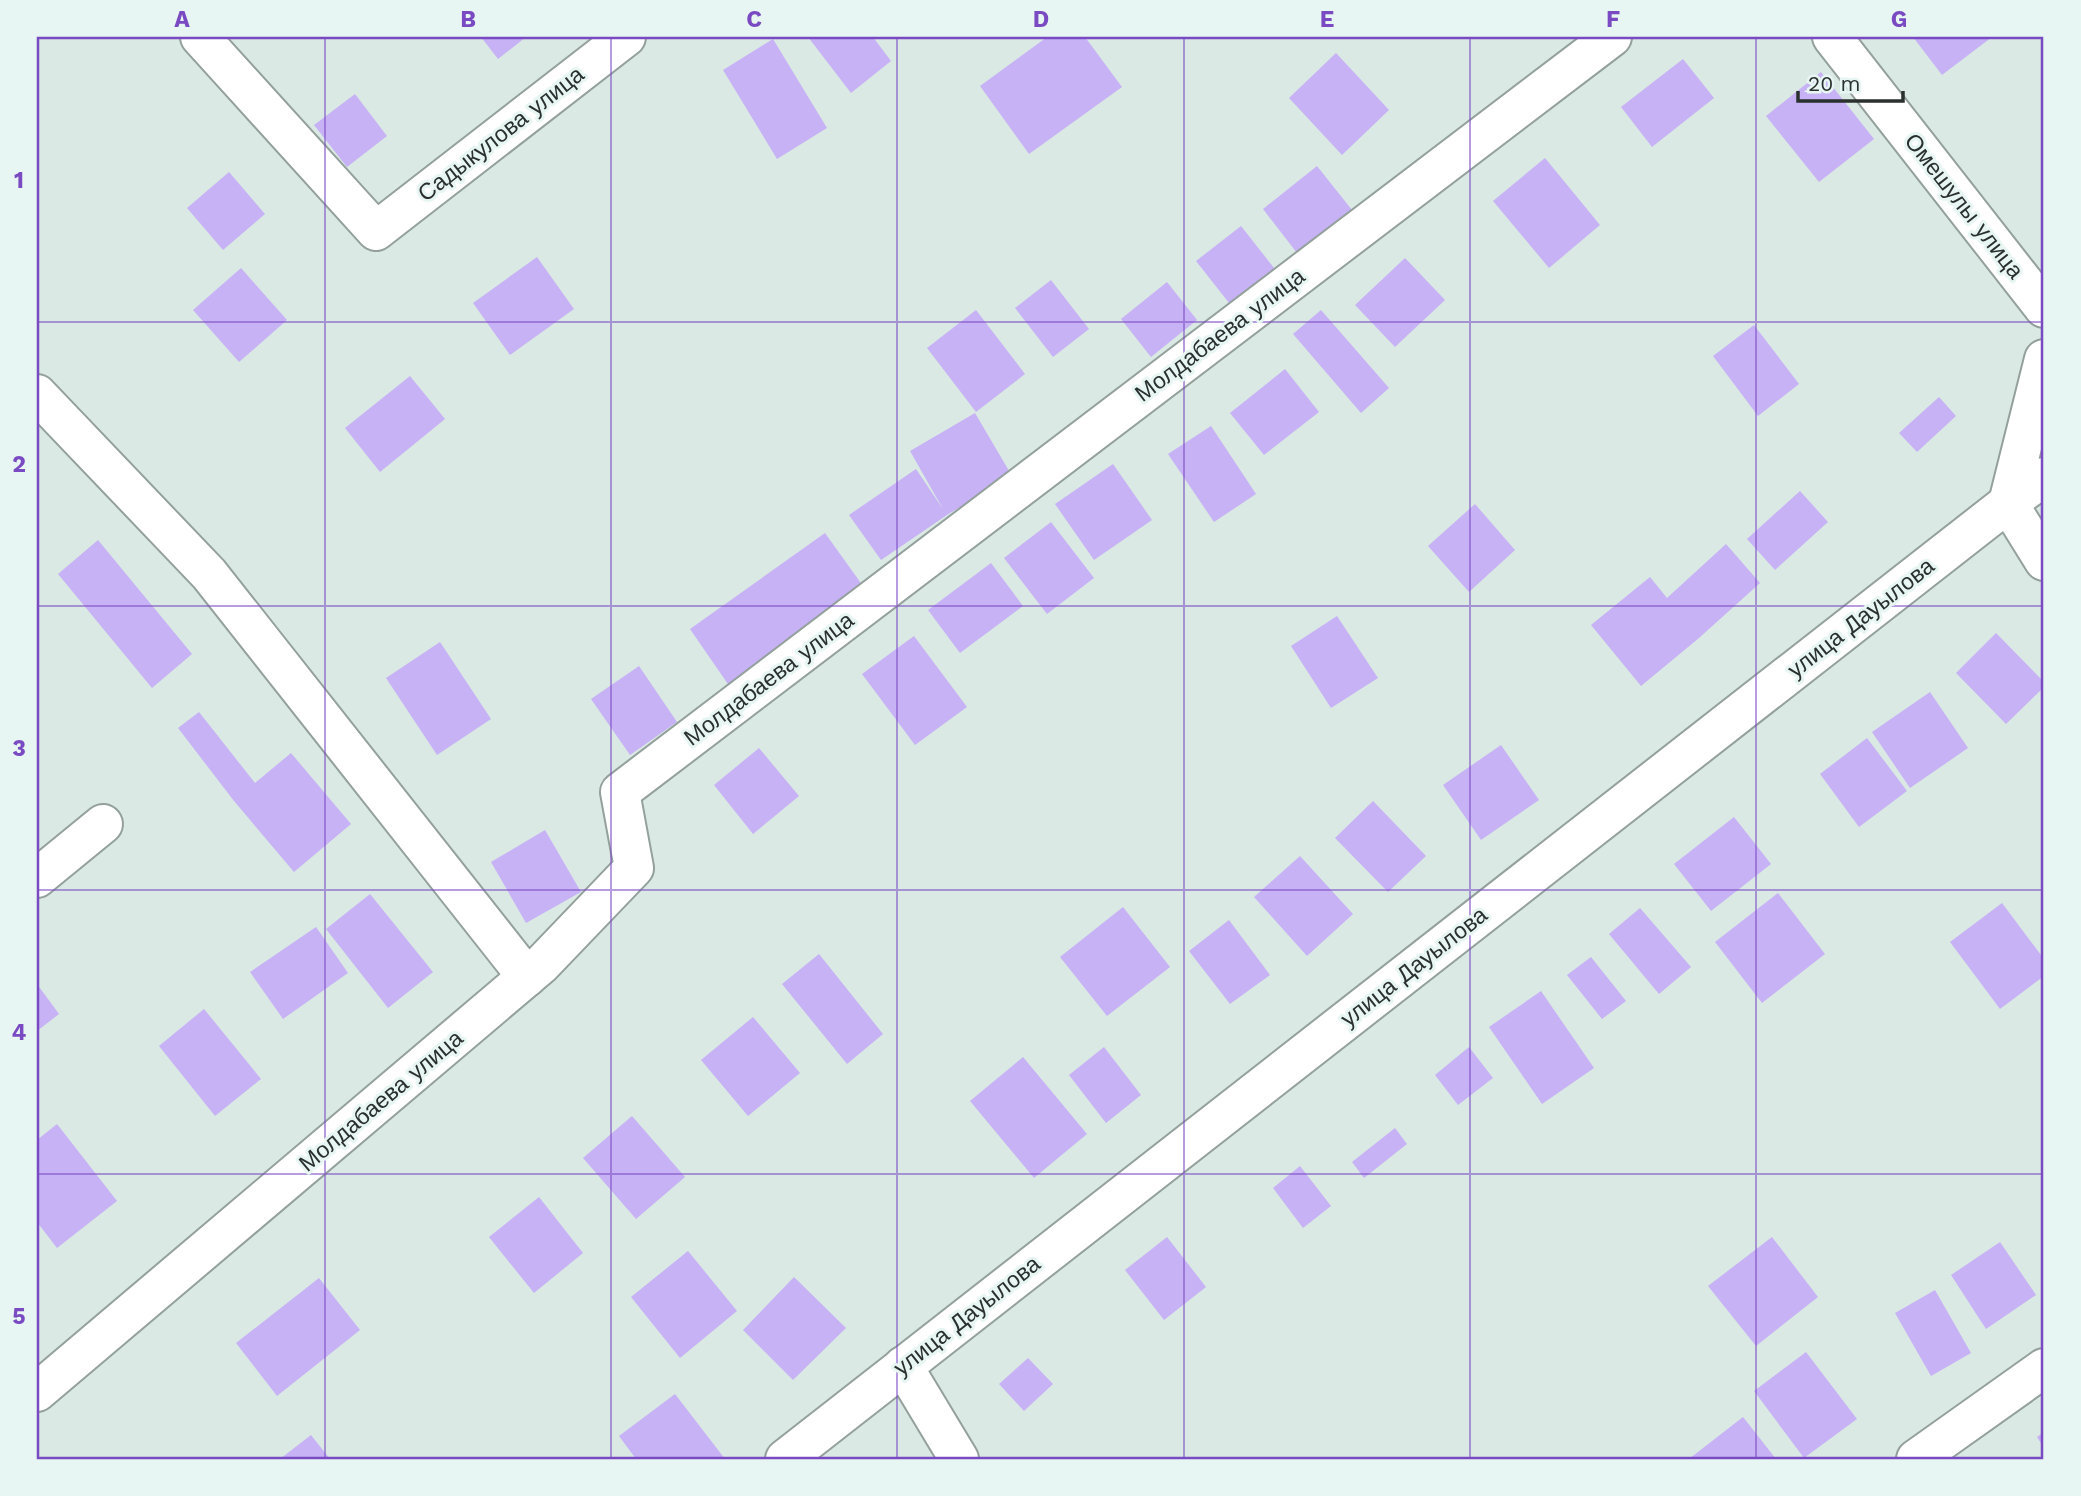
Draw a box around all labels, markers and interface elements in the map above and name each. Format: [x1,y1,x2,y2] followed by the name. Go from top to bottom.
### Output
[174,6,190,33] text: A
[460,6,476,33] text: B
[746,6,762,33] text: C
[1033,6,1049,33] text: D
[1320,6,1334,33] text: E
[1606,6,1620,33] text: F
[1891,6,1907,33] text: G
[1798,60,1902,104] scale bar
[413,61,590,207] street label: Садыкулова улица
[1808,71,1860,96] text: 20 m
[1899,128,2029,284] street label: Омешулы улица
[14,167,24,194] text: 1
[1130,262,1310,408] street label: Молдабаева улица
[12,451,26,478] text: 2
[1782,552,1940,684] street label: улица Дауылова
[679,606,859,752] street label: Молдабаева улица
[12,735,26,762] text: 3
[1335,901,1493,1033] street label: улица Дауылова
[12,1019,27,1046] text: 4
[294,1025,469,1177] street label: Молдабаева улица
[888,1250,1046,1382] street label: улица Дауылова
[12,1303,26,1330] text: 5

